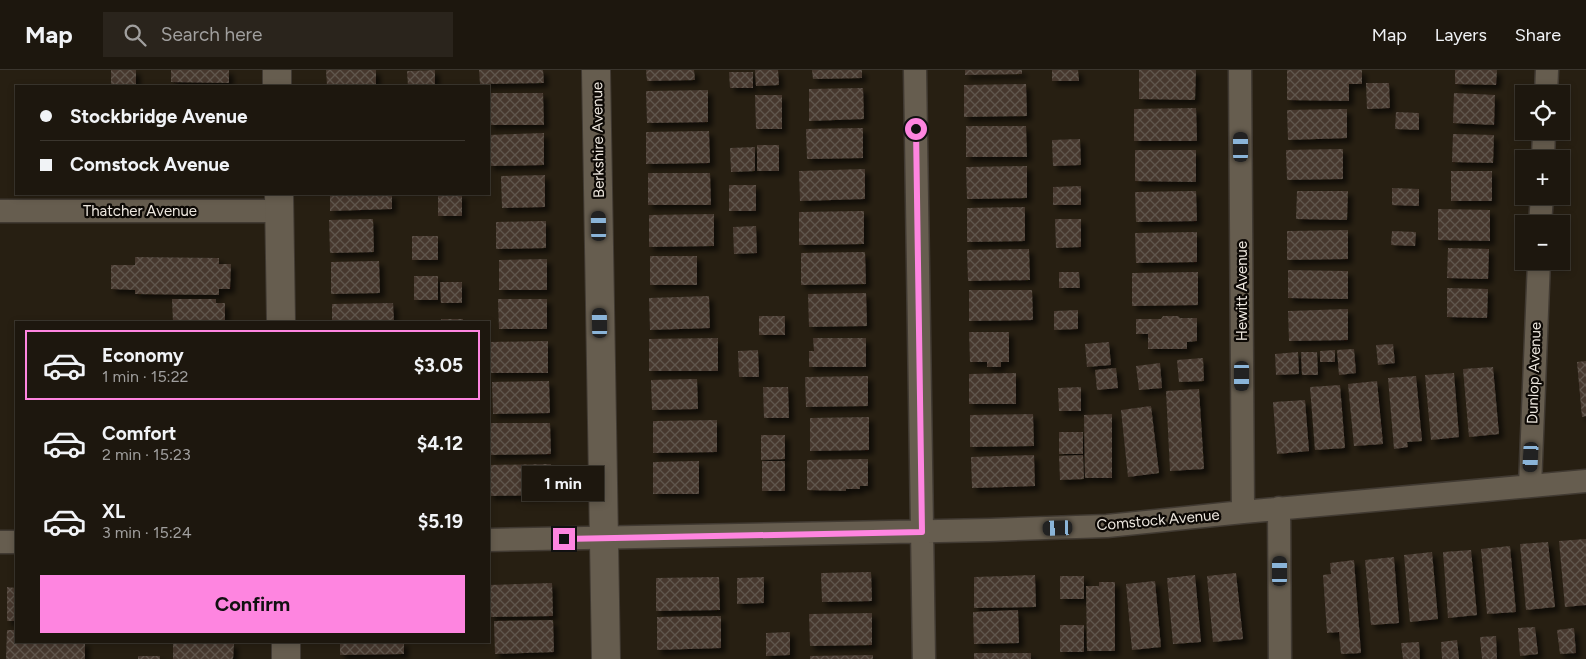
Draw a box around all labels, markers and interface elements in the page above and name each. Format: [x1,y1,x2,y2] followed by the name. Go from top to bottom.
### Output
[103,12,453,57] search box
[25,20,73,49] text: Map
[121,21,149,49] icon: search
[161,23,262,46] text: Search here
[1372,24,1407,46] text: Map
[1435,24,1487,46] text: Layers
[1515,24,1561,46] text: Share
[588,82,608,198] street label: Berkshire Avenue
[1515,85,1570,270] map controls
[1515,85,1570,140] button: locate
[70,105,248,128] text: Stockbridge Avenue
[905,118,927,140] route start
[1233,132,1248,162] car
[1515,150,1570,205] button: +
[70,153,230,176] text: Comstock Avenue
[83,202,197,220] street label: Thatcher Avenue
[591,211,606,241] car
[1515,215,1570,270] button: −
[1233,241,1251,341] street label: Hewitt Avenue
[592,308,607,338] car
[1523,322,1545,424] street label: Dunlop Avenue
[42,343,87,388] icon: car
[102,344,184,367] text: Economy
[414,354,463,377] text: $3.05
[1234,361,1249,391] car
[102,367,189,386] text: 1 min · 15:22
[42,421,87,466] icon: car
[102,422,177,445] text: Comfort
[417,432,463,455] text: $4.12
[1522,442,1539,472] car
[102,445,191,464] text: 2 min · 15:23
[523,466,605,502] callout: 1 min
[544,474,582,493] text: 1 min
[42,499,87,544] icon: car
[102,500,125,523] text: XL
[1096,506,1220,534] street label: Comstock Avenue
[418,510,463,533] text: $5.19
[1042,520,1073,536] car
[102,523,192,542] text: 3 min · 15:24
[553,528,575,550] route end
[1272,556,1287,586] car
[40,575,465,633] button: Confirm

